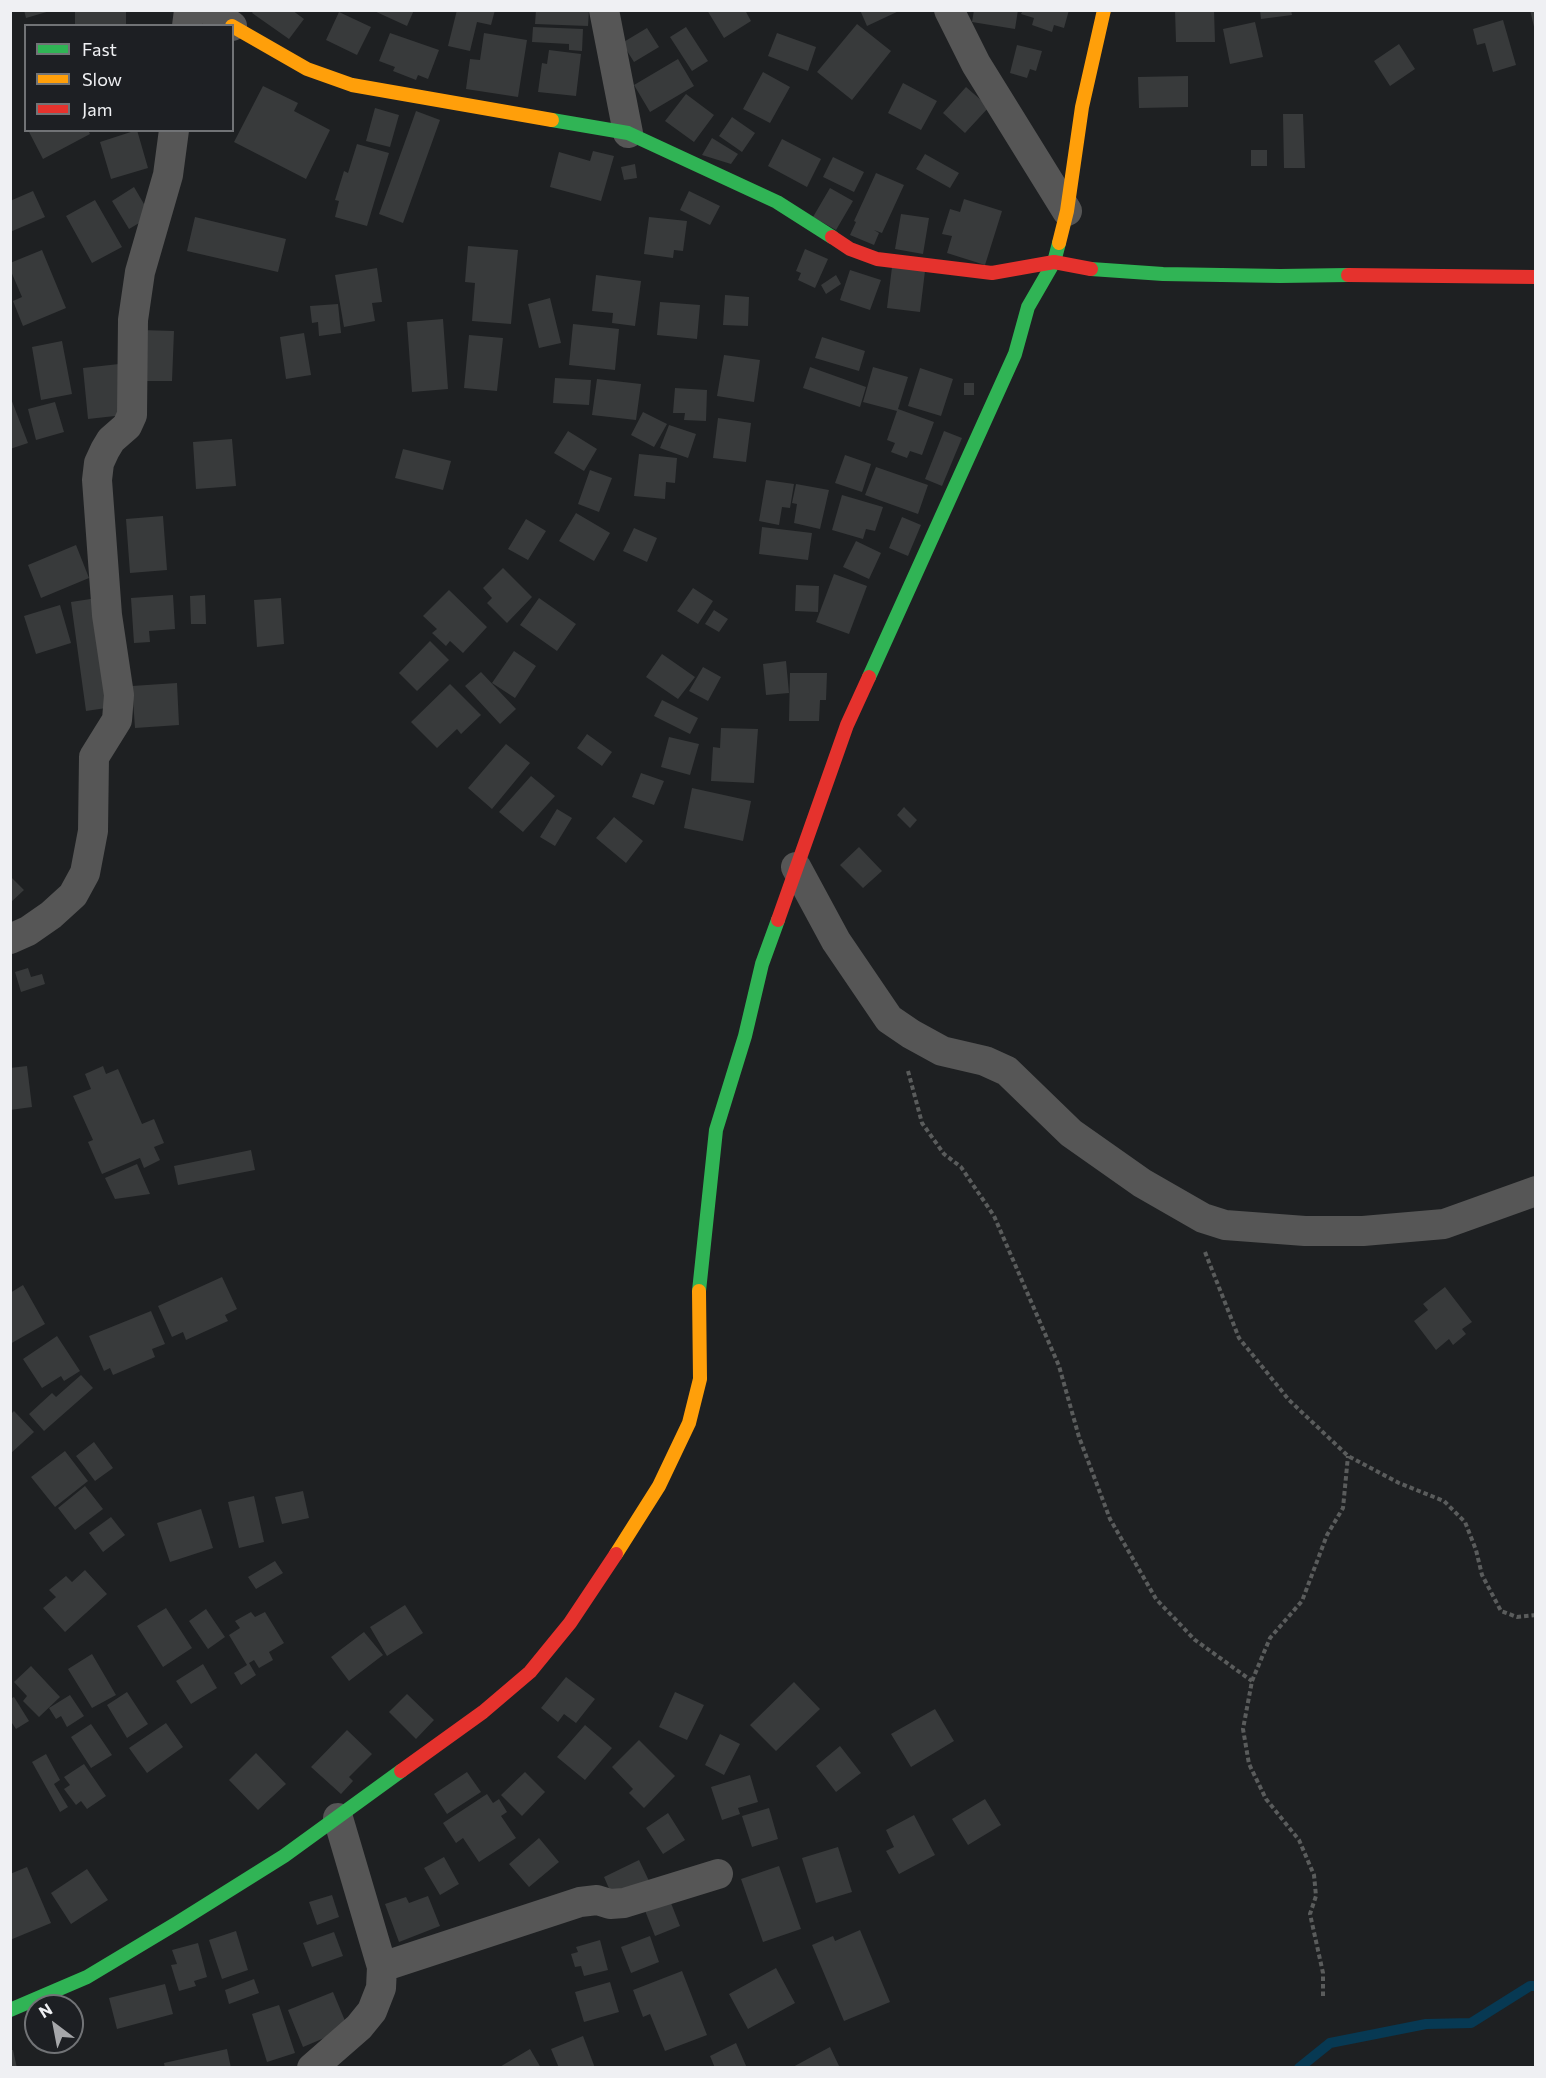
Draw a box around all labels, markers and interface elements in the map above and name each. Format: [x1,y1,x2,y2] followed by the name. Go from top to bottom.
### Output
[24,24,234,132] legend
[82,38,117,60] text: Fast
[82,68,122,90] text: Slow
[82,98,112,120] text: Jam
[24,1994,84,2054] north arrow
[35,1999,55,2021] text: N

